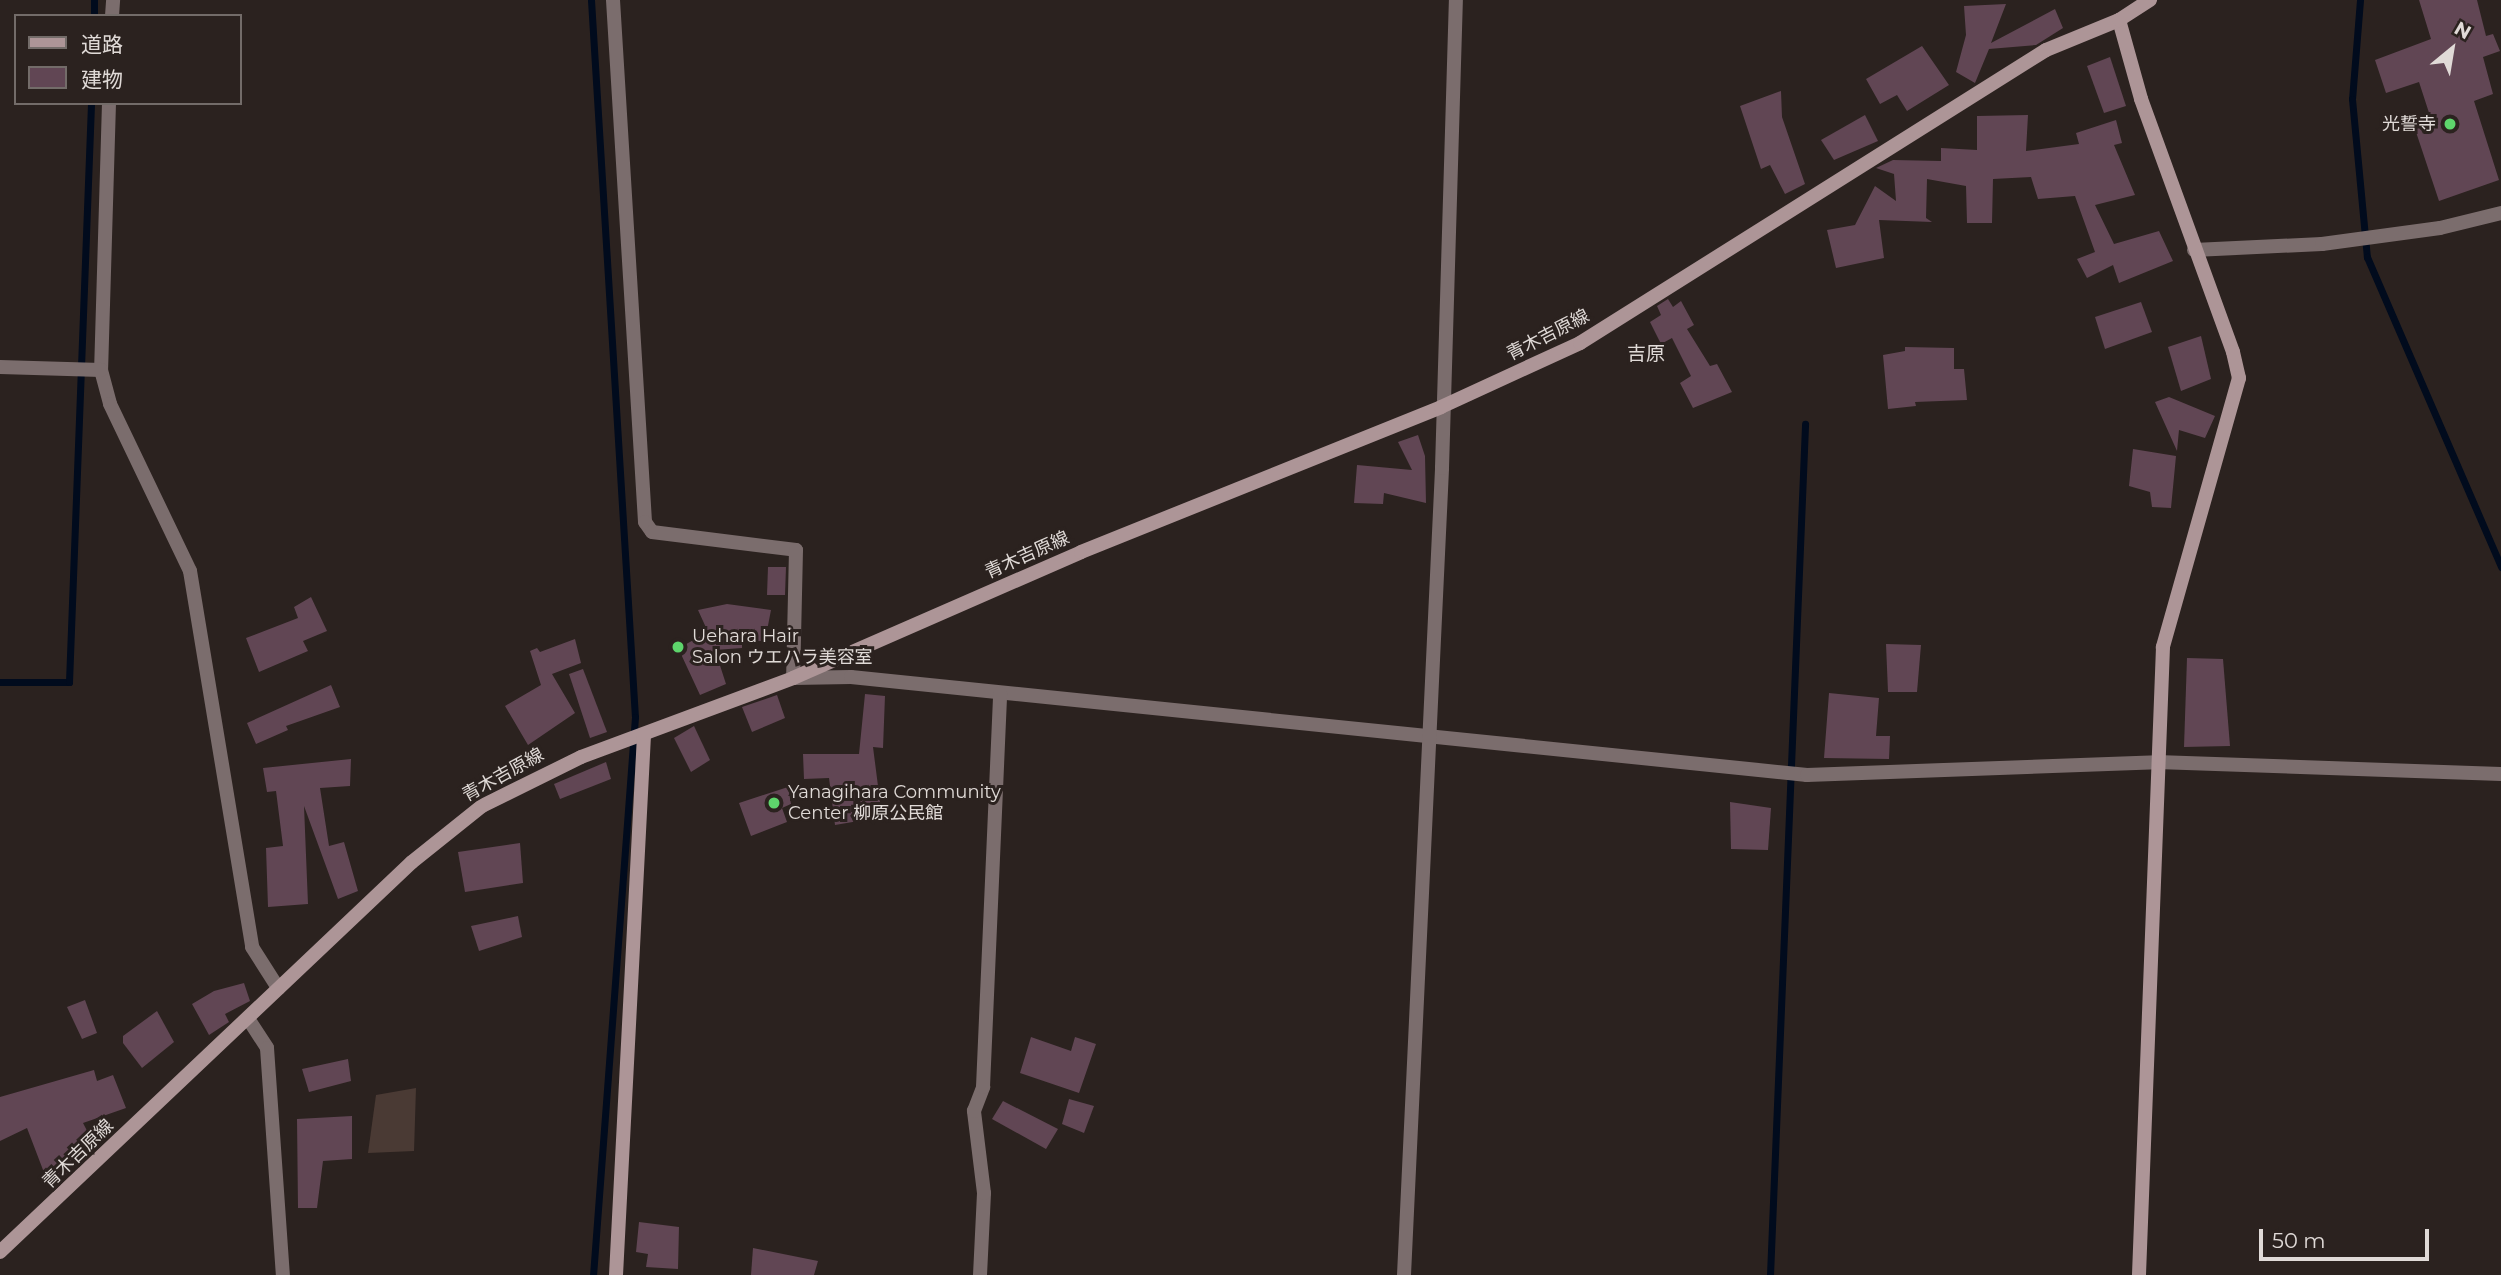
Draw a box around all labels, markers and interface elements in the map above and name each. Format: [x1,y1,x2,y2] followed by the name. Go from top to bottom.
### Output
[14,14,242,105] legend
[2417,14,2487,84] north arrow
[2450,17,2475,44] text: N
[81,32,123,57] text: 道路
[81,67,123,92] text: 建物
[2382,113,2436,135] place label: 光誓寺
[2442,116,2458,132] marker: 光誓寺
[1503,305,1593,365] street label: 青木吉原線
[1627,343,1665,365] district label: 吉原
[981,527,1073,583] street label: 青木吉原線
[692,626,873,668] place label: Uehara Hair Salon ウエハラ美容室
[670,639,686,655] marker: Uehara Hair Salon ウエハラ美容室
[458,744,548,806] street label: 青木吉原線
[788,782,1001,824] place label: Yanagihara Community Center 柳原公民館
[766,795,782,811] marker: Yanagihara Community Center 柳原公民館
[38,1115,118,1193] street label: 青木吉原線
[2263,1216,2433,1260] scale bar
[2272,1228,2326,1253] text: 50 m

